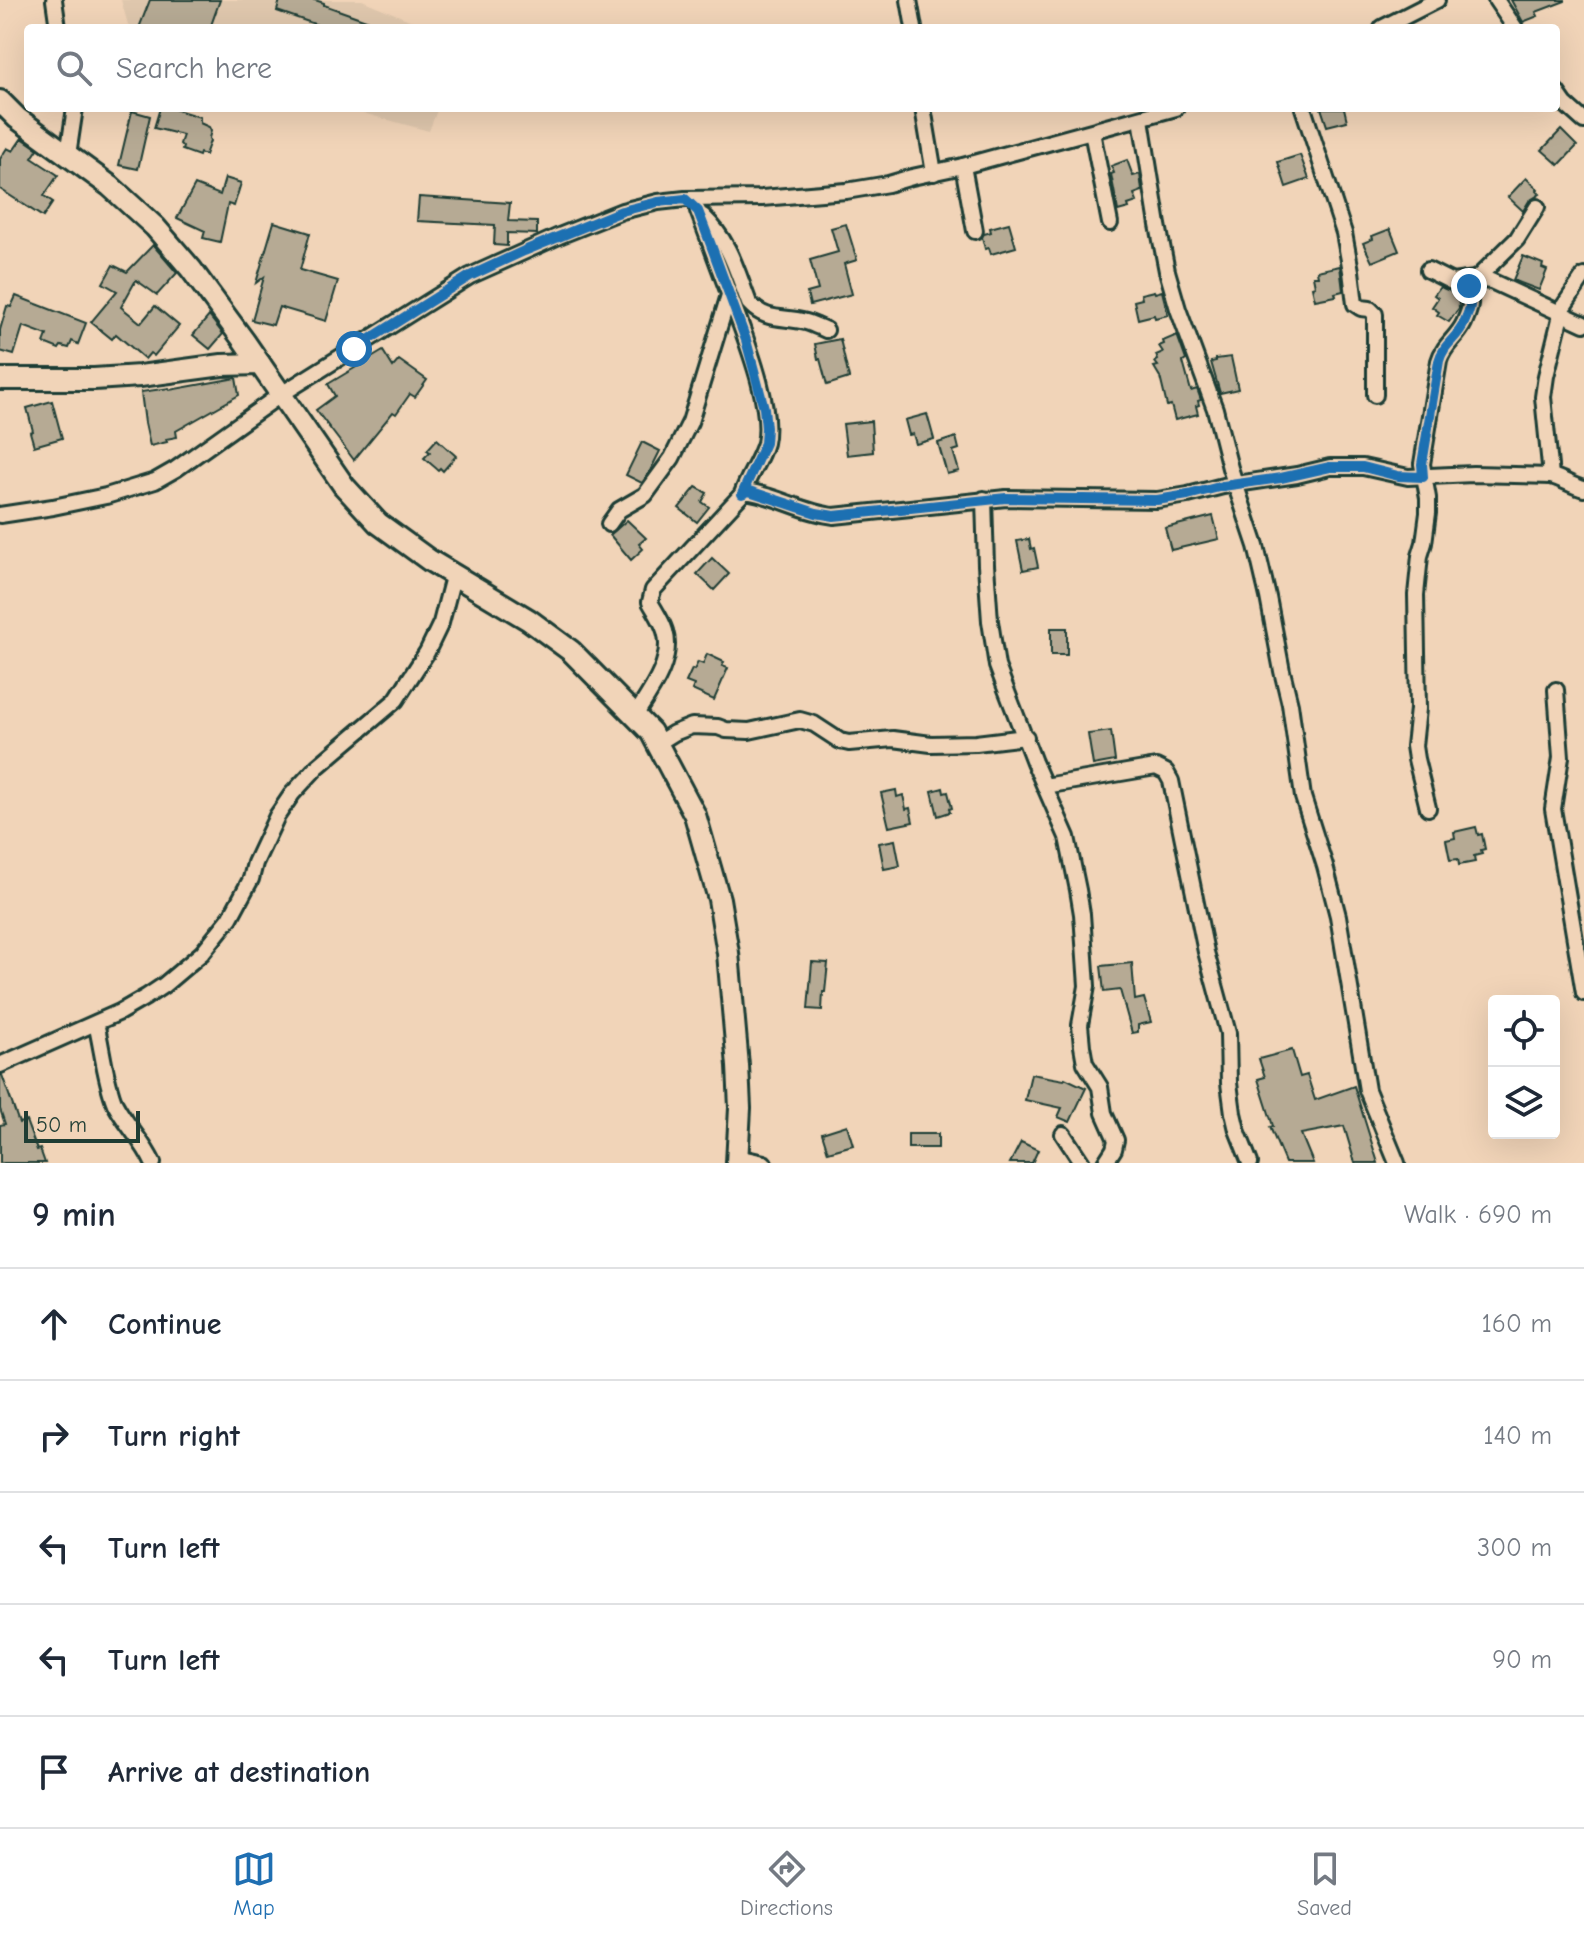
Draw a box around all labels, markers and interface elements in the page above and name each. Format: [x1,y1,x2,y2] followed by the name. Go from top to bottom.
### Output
[24,24,1560,112] search box
[52,46,96,90] icon: search
[116,51,272,86] text: Search here
[1451,268,1487,304] route end
[336,331,372,367] route start
[1488,995,1560,1139] map controls
[1488,995,1560,1067] button: locate
[1488,1067,1560,1139] button: layers
[24,1107,140,1143] scale bar
[36,1112,87,1138] text: 50 m
[32,1195,116,1235] text: 9 min
[1404,1200,1552,1230] text: Walk · 690 m
[32,1302,76,1346] icon: ahead
[108,1307,222,1342] text: Continue
[1482,1309,1552,1339] text: 160 m
[32,1414,76,1458] icon: right
[108,1419,240,1454] text: Turn right
[1483,1421,1552,1451] text: 140 m
[32,1526,76,1570] icon: left
[108,1531,220,1566] text: Turn left
[1477,1533,1552,1563] text: 300 m
[32,1638,76,1682] icon: left
[108,1643,220,1678] text: Turn left
[1492,1645,1552,1675] text: 90 m
[32,1750,76,1794] icon: arrive
[108,1755,370,1790] text: Arrive at destination
[232,1847,276,1921] tab: Map
[740,1847,833,1921] tab: Directions
[1297,1847,1352,1921] tab: Saved

